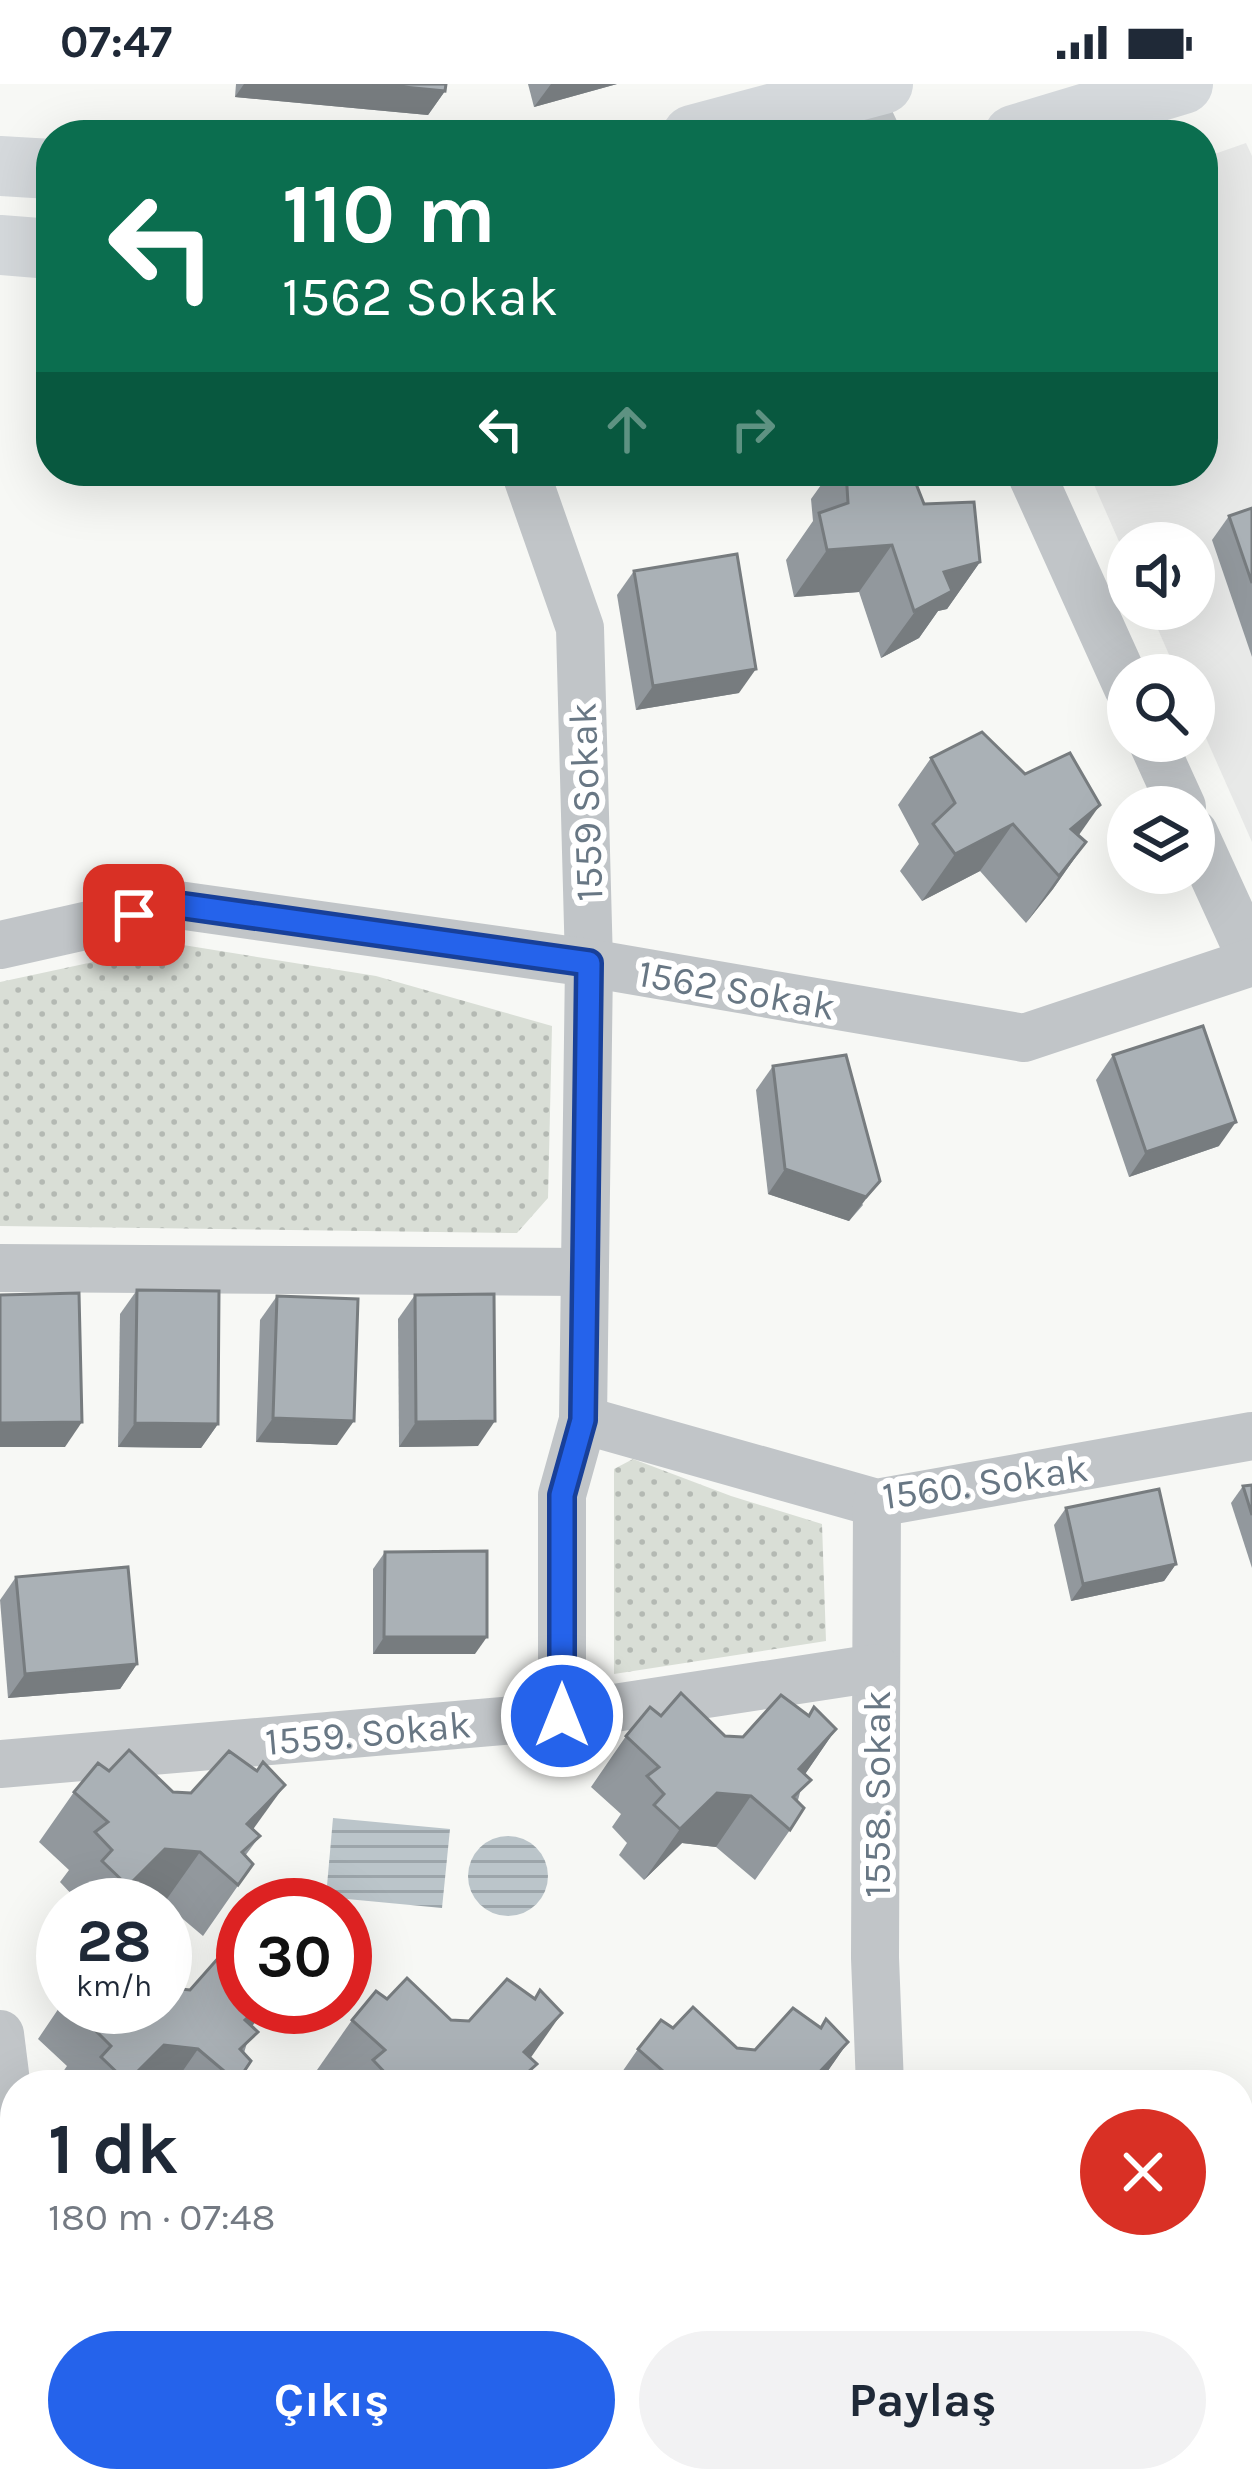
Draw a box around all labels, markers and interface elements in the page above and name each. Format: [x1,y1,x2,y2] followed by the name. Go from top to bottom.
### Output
[60,16,172,68] text: 07:47
[282,165,496,263] text: 110 m
[84,168,240,324] icon: left
[282,265,558,329] text: 1562 Sokak
[468,396,534,462] icon: left
[594,396,660,462] icon: ahead
[720,396,786,462] icon: right
[1107,522,1215,894] map controls
[1107,522,1215,630] button: sound
[1107,654,1215,762] button: search
[560,702,612,902] street label: 1559 Sokak
[1107,786,1215,894] button: layers
[83,864,185,966] pin
[101,882,167,948] icon: arrive
[635,950,839,1030] street label: 1562 Sokak
[879,1445,1091,1519] street label: 1560. Sokak
[499,1653,625,1779] position arrow
[854,1690,900,1898] street label: 1558. Sokak
[263,1701,473,1765] street label: 1559. Sokak
[216,1878,372,2034] speed limit sign: 30
[76,1906,152,1976] text: 28
[76,1968,152,2004] text: km/h
[48,2107,179,2191] text: 1 dk
[1080,2109,1206,2235] button: close
[48,2194,275,2240] text: 180 m · 07:48
[48,2331,615,2469] button: Çıkış
[639,2331,1206,2469] button: Paylaş

